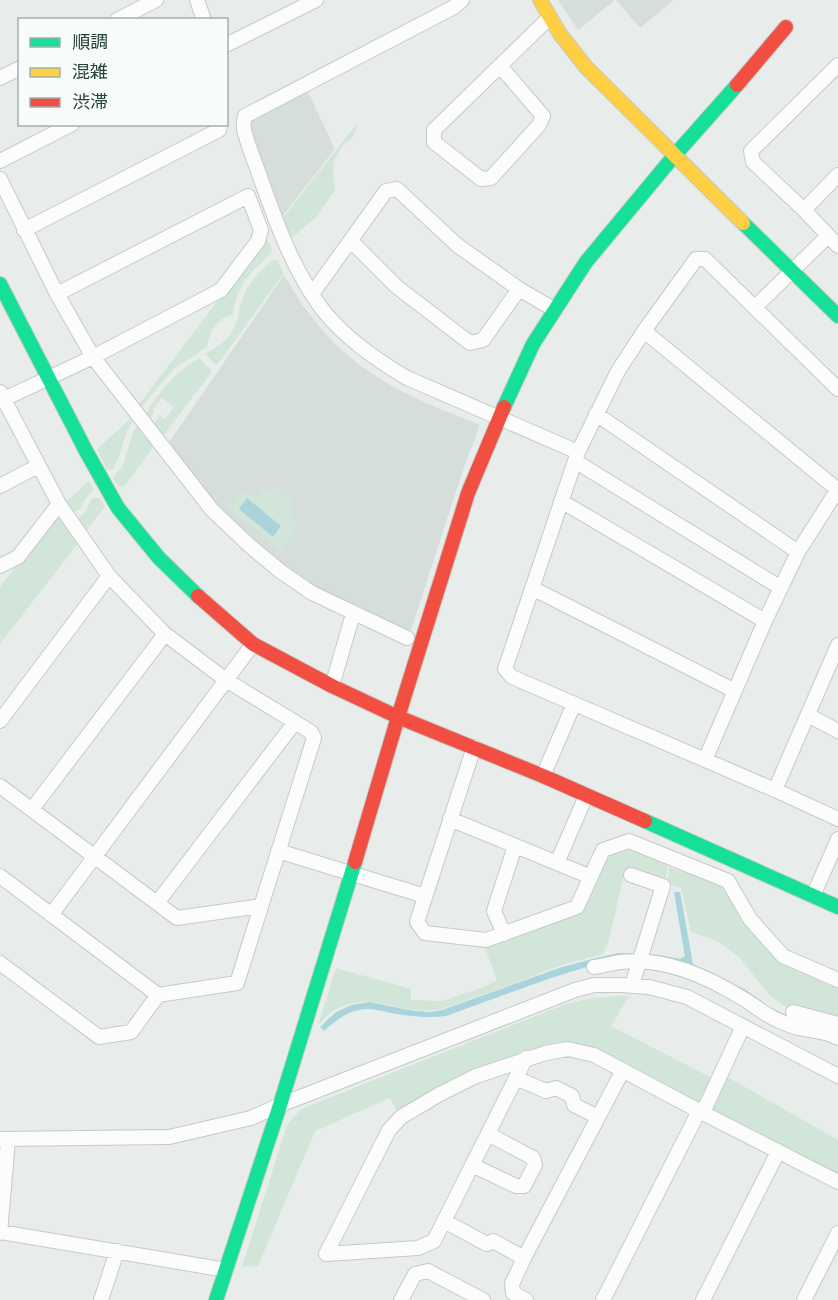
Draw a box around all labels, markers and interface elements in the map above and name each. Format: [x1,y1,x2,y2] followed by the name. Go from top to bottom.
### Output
[18,18,228,126] legend
[72,30,108,54] text: 順調
[72,60,108,84] text: 混雑
[72,90,108,114] text: 渋滞

